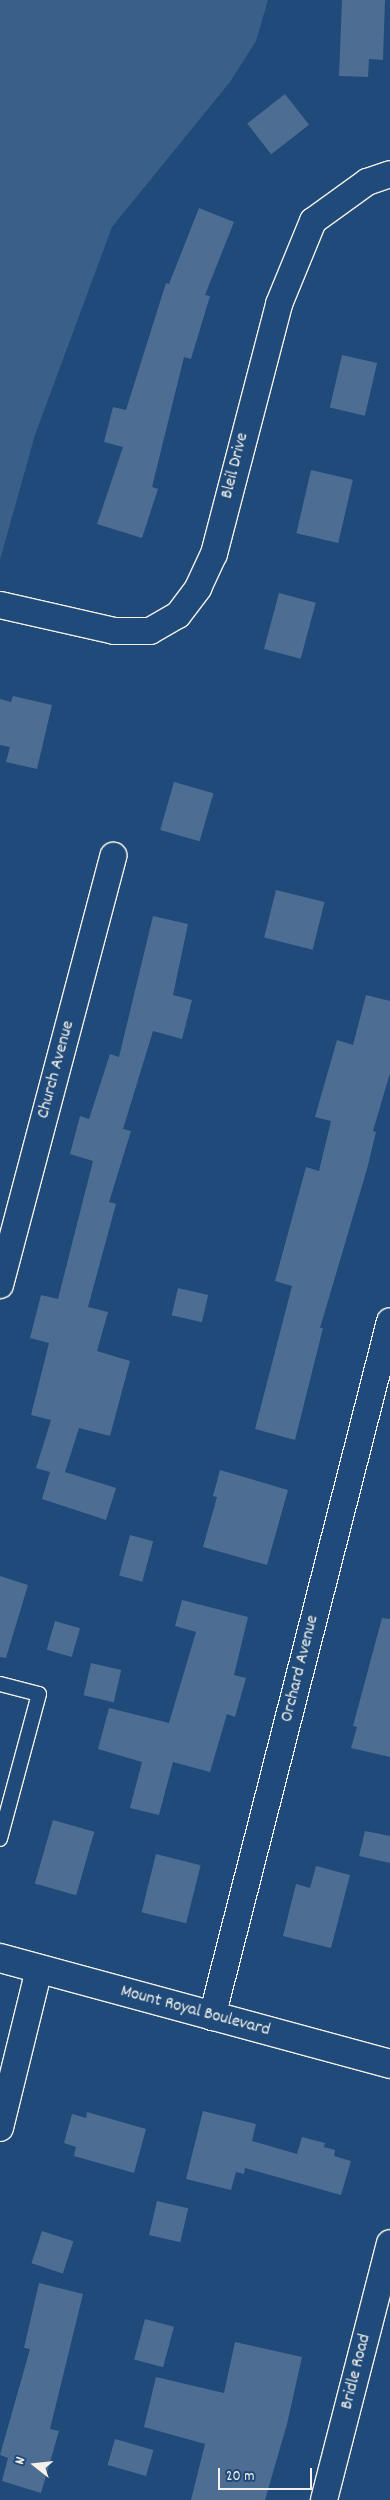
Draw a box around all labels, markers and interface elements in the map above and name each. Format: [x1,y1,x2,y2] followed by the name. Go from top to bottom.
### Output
[217,431,255,501] street label: Bleil Drive
[34,1019,80,1121] street label: Church Avenue
[277,1613,325,1725] street label: Orchard Avenue
[118,1982,272,2042] street label: Mount Royal Boulevard
[337,2332,377,2412] street label: Bridle Road
[10,2440,60,2490] north arrow
[10,2455,31,2467] text: N
[220,2458,314,2490] scale bar
[226,2466,254,2488] text: 20 m

